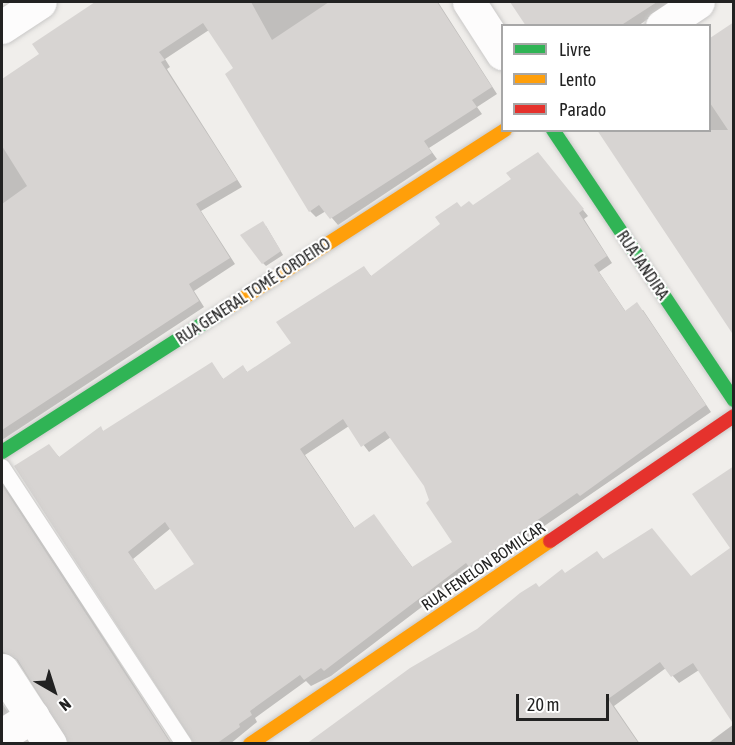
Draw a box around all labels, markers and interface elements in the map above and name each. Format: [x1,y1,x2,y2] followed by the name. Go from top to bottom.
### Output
[501,24,711,132] legend
[559,39,591,60] text: Livre
[559,69,596,90] text: Lento
[559,99,606,120] text: Parado
[613,227,673,303] street label: RUA JANDIRA
[172,234,334,348] street label: RUA GENERAL TOMÉ CORDEIRO
[418,518,548,614] street label: RUA FENELON BOMILCAR
[24,661,84,721] north arrow
[519,682,612,720] scale bar
[527,694,559,715] text: 20 m
[56,695,75,715] text: N

